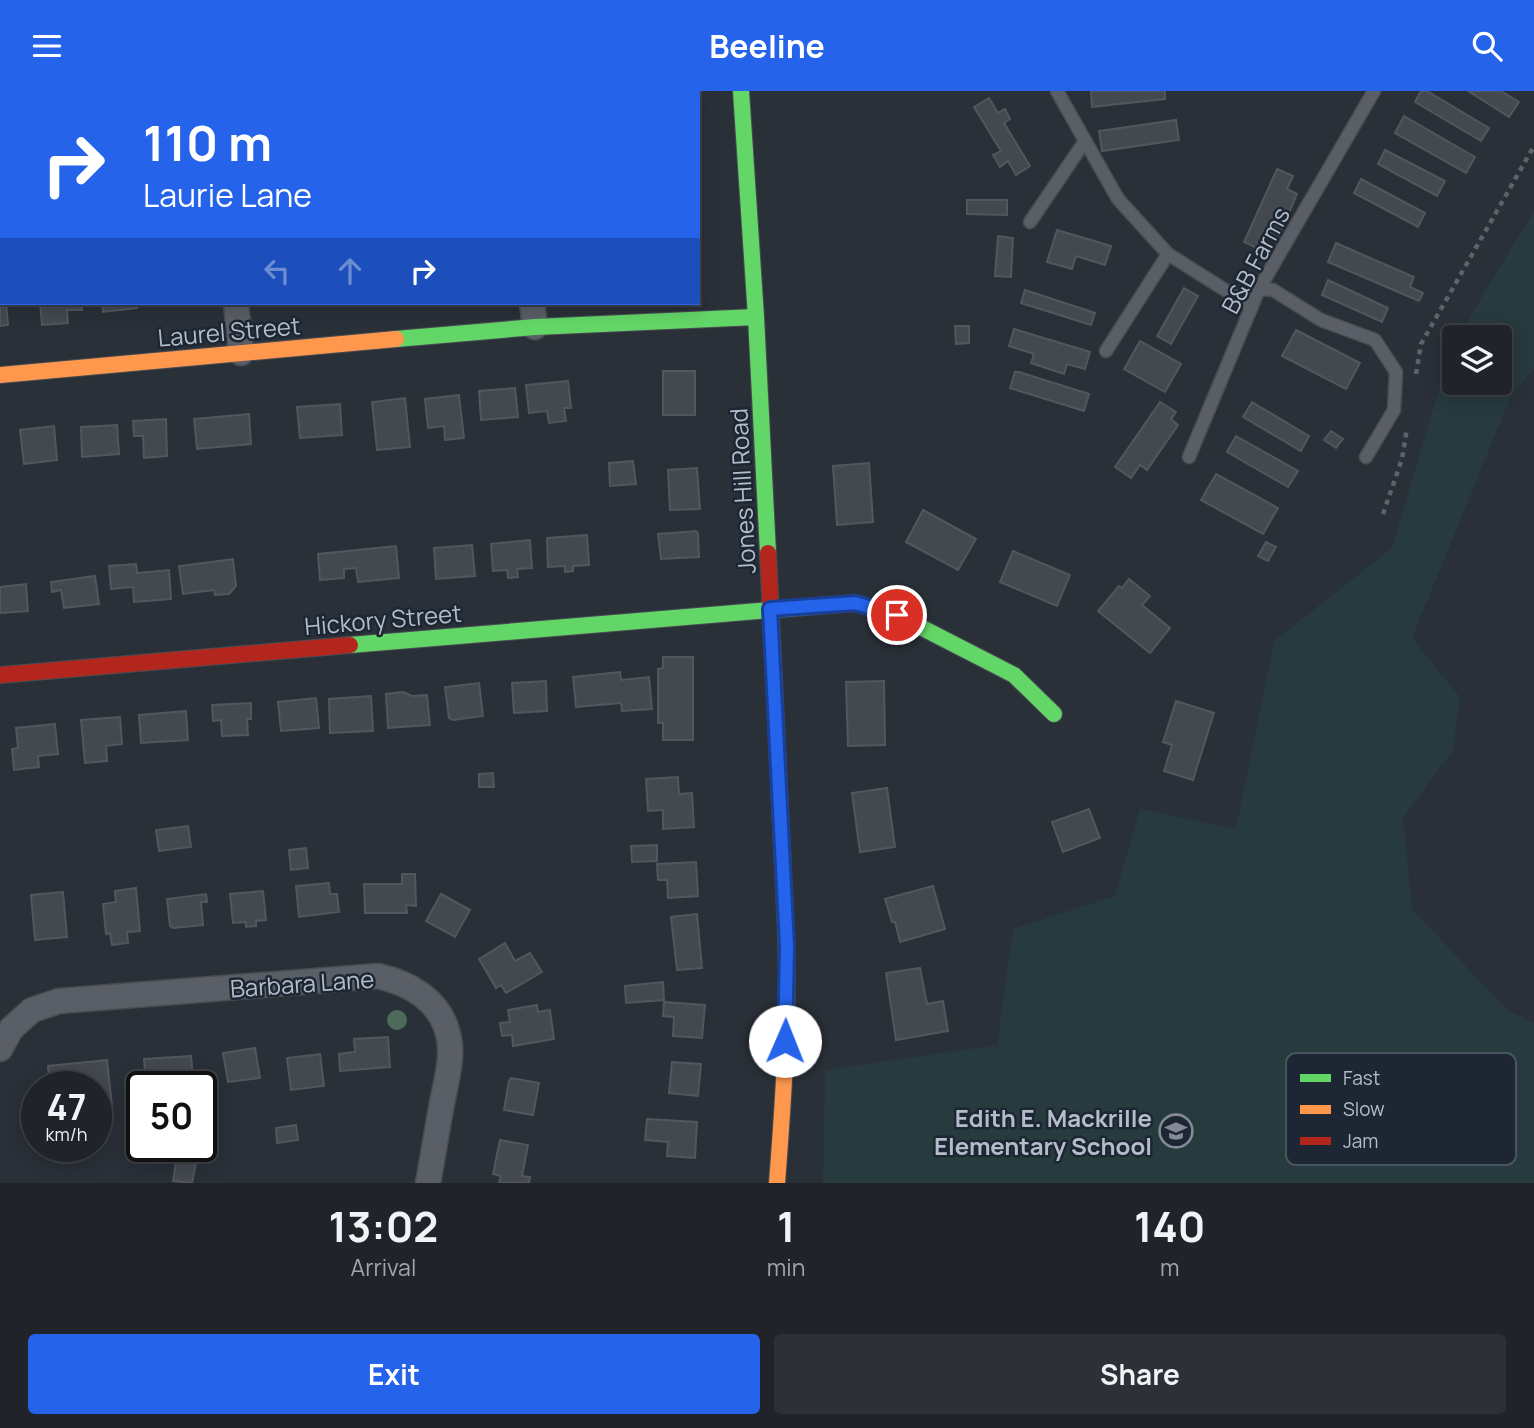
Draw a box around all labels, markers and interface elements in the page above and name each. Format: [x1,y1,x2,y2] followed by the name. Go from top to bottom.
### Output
[709,24,825,68] text: Beeline
[28,27,66,65] icon: menu
[1468,27,1506,65] icon: search
[143,109,272,176] text: 110 m
[28,119,119,210] icon: right
[143,173,312,217] text: Laurie Lane
[1213,201,1297,319] street label: B&B Farms
[258,252,296,290] icon: left
[331,252,369,290] icon: ahead
[404,252,442,290] icon: right
[156,308,302,354] street label: Laurel Street
[1442,325,1512,395] map controls
[1442,325,1512,395] button: layers
[721,407,763,575] street label: Jones Hill Road
[867,585,927,645] pin
[303,596,463,642] street label: Hickory Street
[878,596,916,634] icon: arrive
[229,962,375,1004] street label: Barbara Lane
[748,1004,822,1078] position arrow
[1286,1053,1516,1165] legend
[1343,1065,1380,1091] text: Fast
[126,1071,217,1162] speed limit sign: 50
[47,1083,86,1131] text: 47
[1343,1096,1385,1122] text: Slow
[934,1101,1152,1162] place label: Edith E. Mackrille Elementary School
[1157,1112,1195,1150] school or university icon: Edith E. Mackrille Elementary School
[46,1122,87,1146] text: km/h
[1343,1128,1378,1154] text: Jam
[329,1197,438,1255] text: 13:02
[777,1197,795,1255] text: 1
[1134,1197,1206,1255] text: 140
[351,1251,416,1283] text: Arrival
[767,1251,805,1283] text: min
[1160,1251,1179,1283] text: m
[28,1334,760,1414] button: Exit
[774,1334,1506,1414] button: Share

